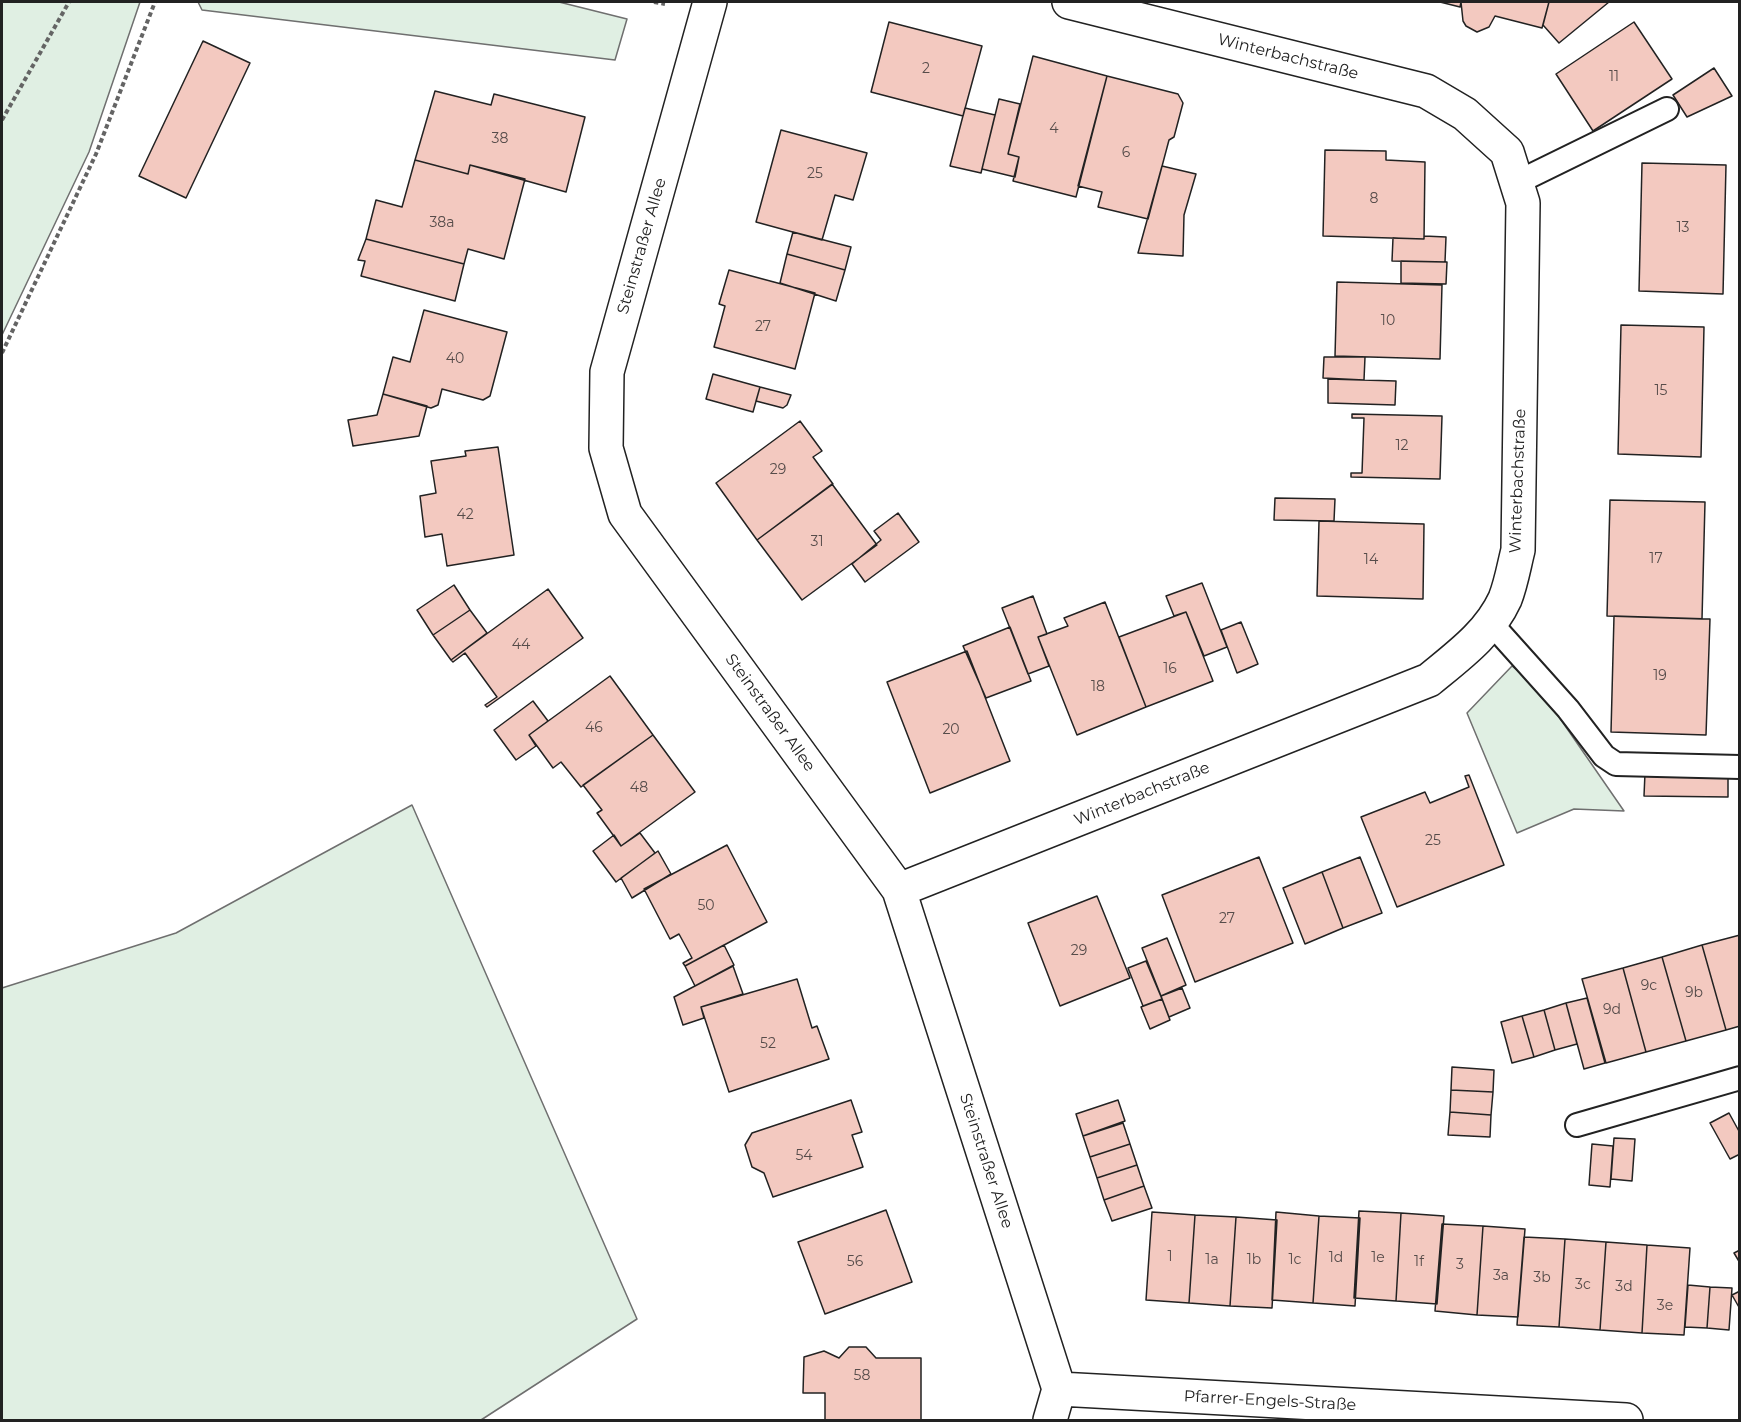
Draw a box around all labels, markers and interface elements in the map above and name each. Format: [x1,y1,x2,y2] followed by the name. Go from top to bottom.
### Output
[1216,30,1360,84] street label: Winterbachstraße
[922,61,930,77] house number: 2
[1609,69,1619,85] house number: 11
[1049,121,1059,137] house number: 4
[492,131,508,147] house number: 38
[1122,145,1130,161] house number: 6
[807,166,823,182] house number: 25
[613,176,671,316] street label: Steinstraßer Allee
[1370,191,1378,207] house number: 8
[429,215,455,231] house number: 38a
[1677,220,1689,236] house number: 13
[1381,313,1395,329] house number: 10
[755,319,771,335] house number: 27
[446,351,464,367] house number: 40
[1655,383,1667,399] house number: 15
[1506,408,1530,554] street label: Winterbachstraße
[1395,438,1409,454] house number: 12
[770,462,786,478] house number: 29
[456,507,474,523] house number: 42
[811,534,823,550] house number: 31
[1649,551,1663,567] house number: 17
[1364,552,1378,568] house number: 14
[512,637,530,653] house number: 44
[721,650,819,776] street label: Steinstraßer Allee
[1163,661,1177,677] house number: 16
[1653,668,1667,684] house number: 19
[1091,679,1105,695] house number: 18
[585,720,603,736] house number: 46
[942,722,960,738] house number: 20
[1071,758,1213,830] street label: Winterbachstraße
[630,780,648,796] house number: 48
[1425,833,1441,849] house number: 25
[697,898,715,914] house number: 50
[1219,911,1235,927] house number: 27
[1071,943,1087,959] house number: 29
[1641,978,1657,994] house number: 9c
[1685,985,1703,1001] house number: 9b
[1603,1002,1621,1018] house number: 9d
[760,1036,776,1052] house number: 52
[955,1091,1017,1231] street label: Steinstraßer Allee
[795,1148,813,1164] house number: 54
[1167,1249,1173,1265] house number: 1
[1329,1250,1343,1266] house number: 1d
[1371,1250,1385,1266] house number: 1e
[1205,1252,1219,1268] house number: 1a
[1247,1252,1261,1268] house number: 1b
[1289,1252,1301,1268] house number: 1c
[847,1254,863,1270] house number: 56
[1414,1254,1424,1270] house number: 1f
[1456,1257,1464,1273] house number: 3
[1493,1268,1509,1284] house number: 3a
[1533,1270,1551,1286] house number: 3b
[1575,1277,1591,1293] house number: 3c
[1615,1279,1633,1295] house number: 3d
[1657,1298,1673,1314] house number: 3e
[854,1368,870,1384] house number: 58
[1183,1387,1357,1415] street label: Pfarrer-Engels-Straße

